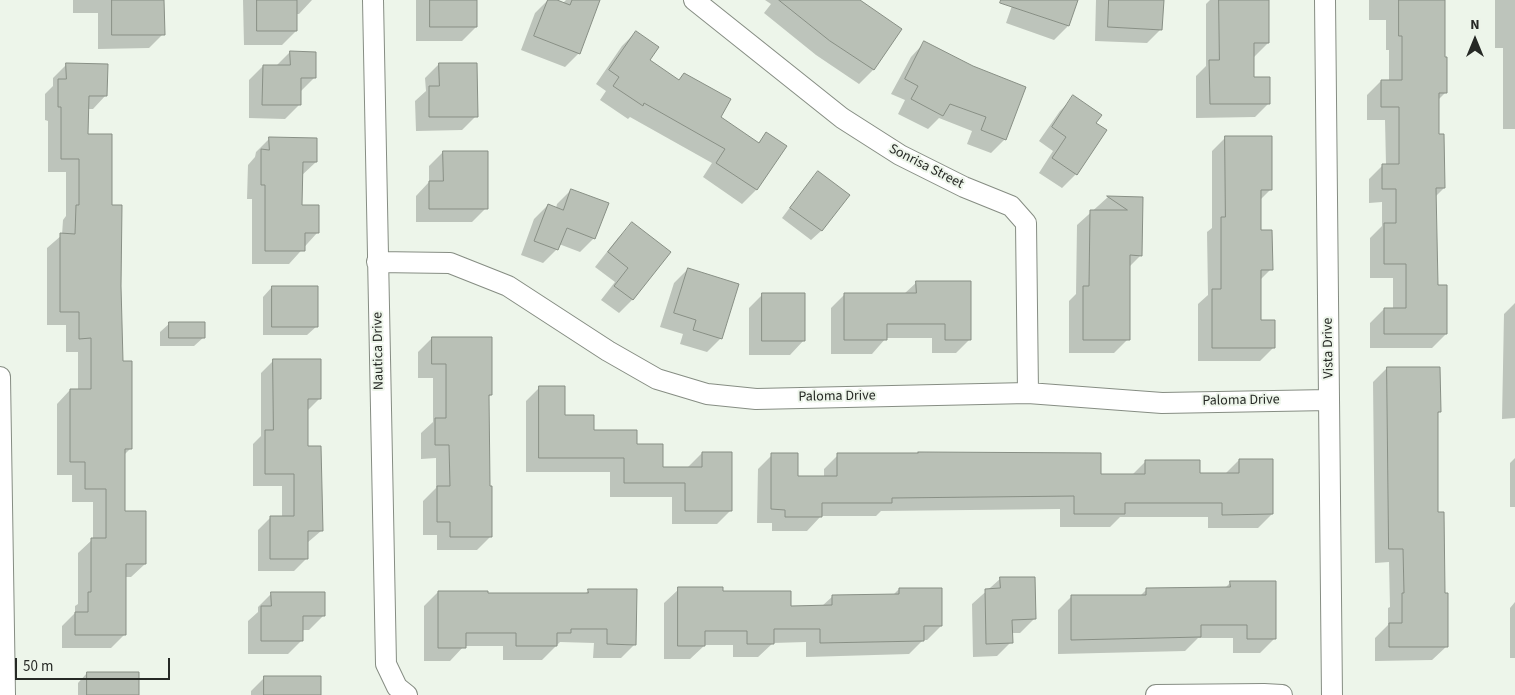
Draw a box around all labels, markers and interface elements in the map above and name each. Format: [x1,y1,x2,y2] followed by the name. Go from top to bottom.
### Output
[1450,15,1500,65] north arrow
[1470,15,1480,35] text: N
[886,141,966,193] street label: Sonrisa Street
[370,312,388,390] street label: Nautica Drive
[1320,317,1338,379] street label: Vista Drive
[798,388,876,406] street label: Paloma Drive
[1202,392,1280,410] street label: Paloma Drive
[18,648,172,680] scale bar
[23,656,53,677] text: 50 m

